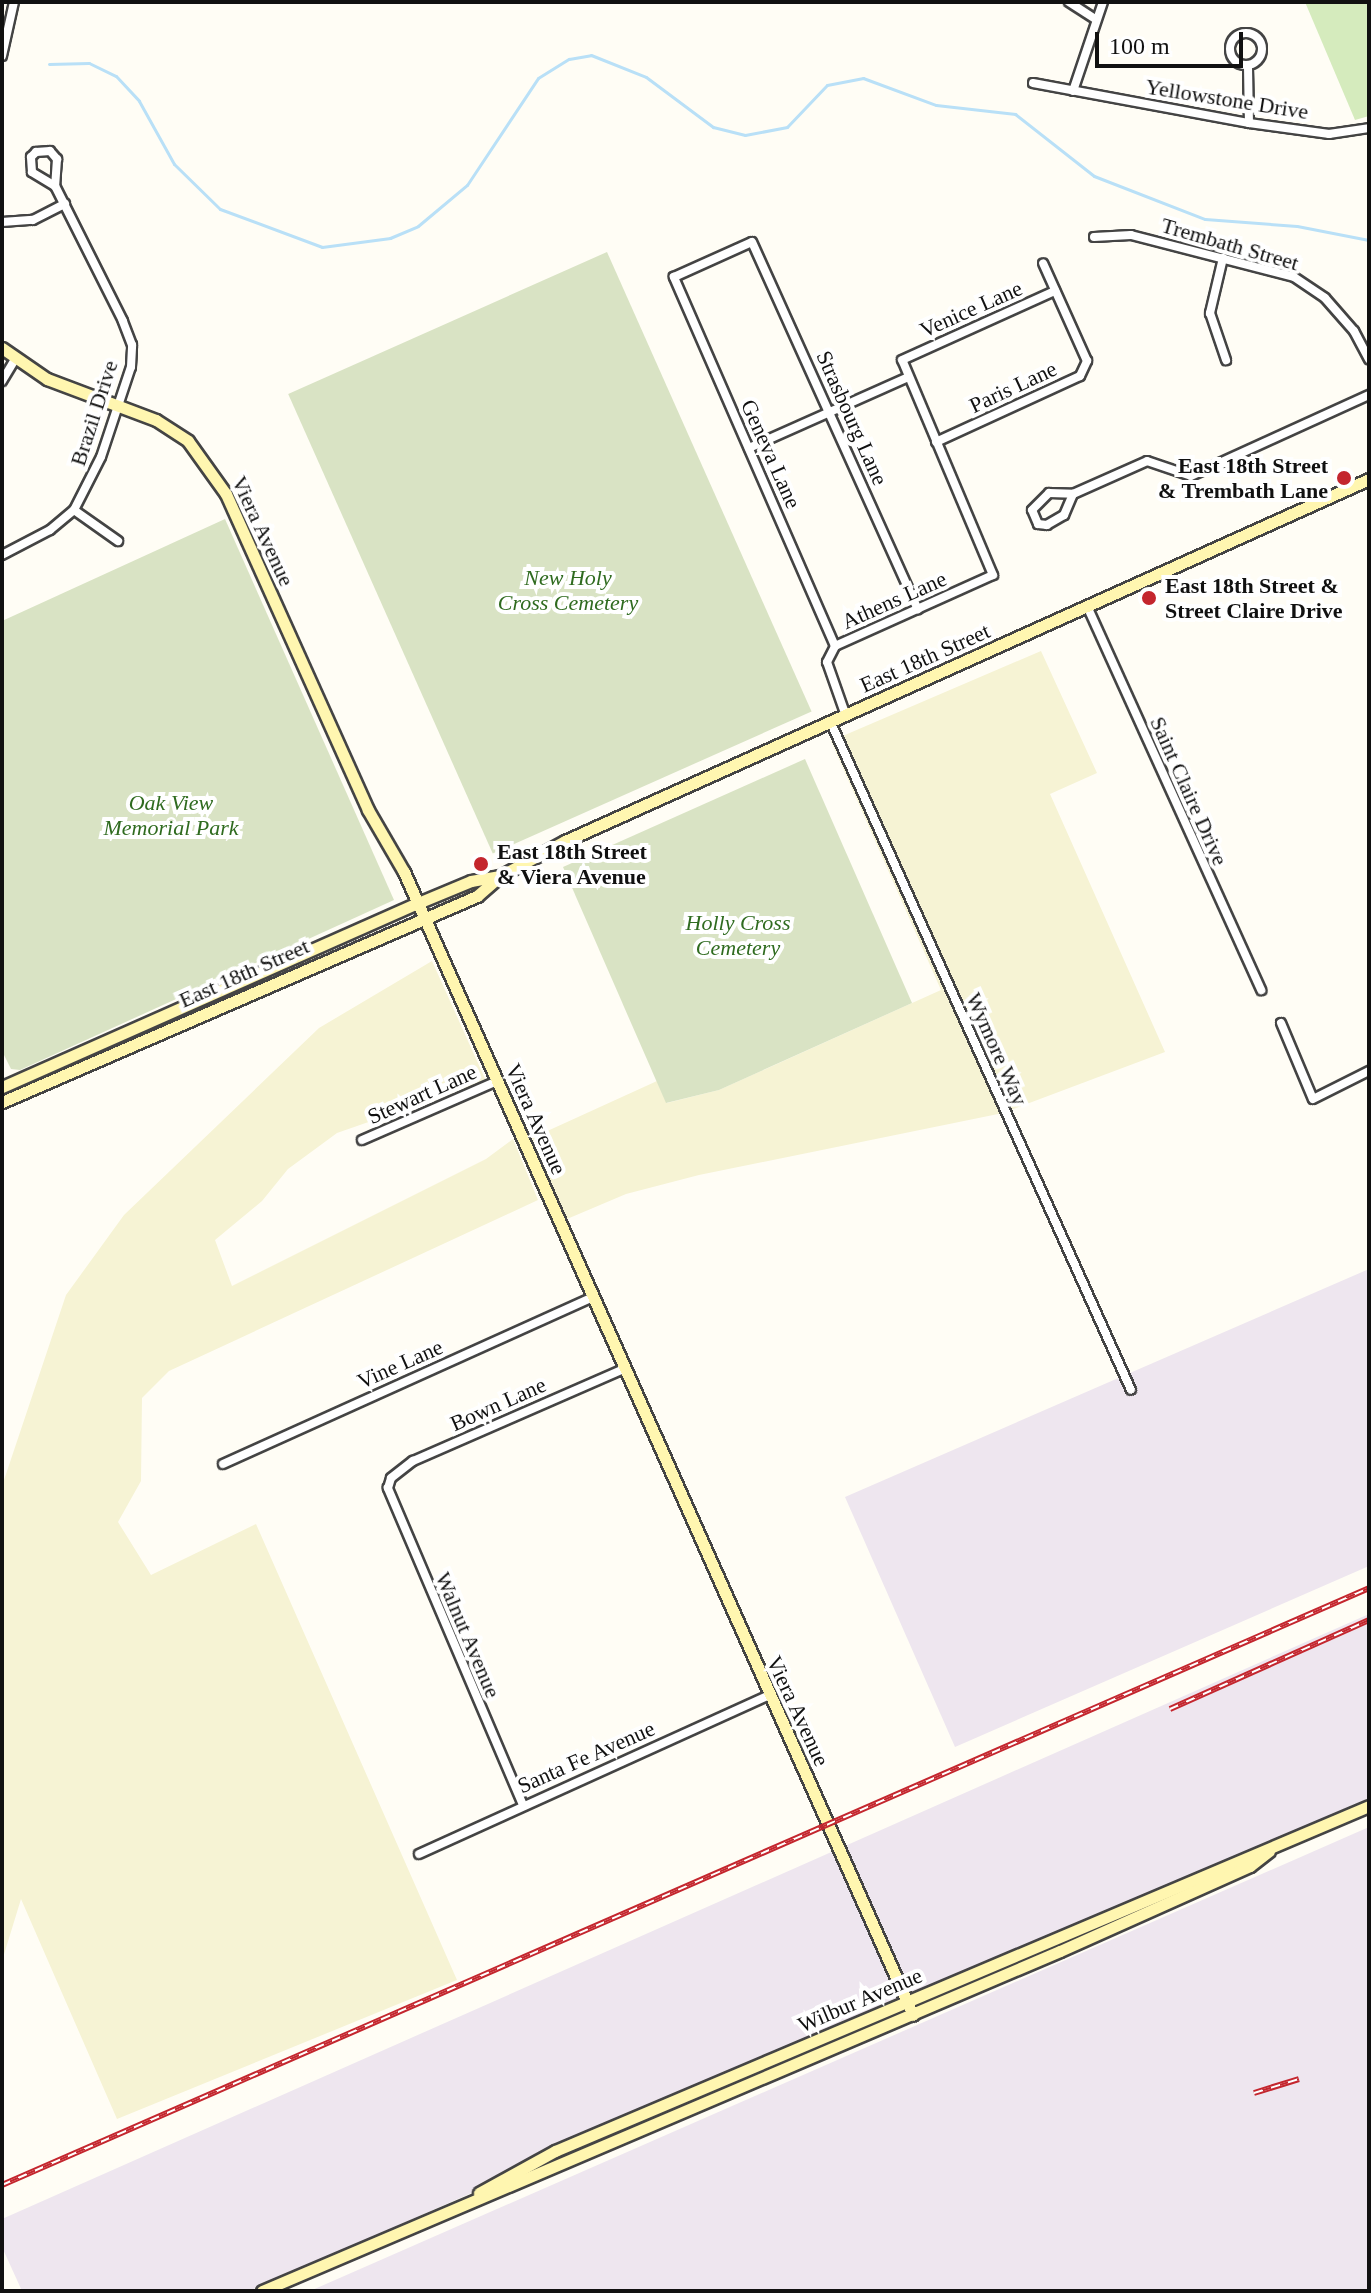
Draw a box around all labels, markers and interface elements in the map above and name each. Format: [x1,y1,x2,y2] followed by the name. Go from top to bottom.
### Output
[1099,16,1247,66] scale bar
[1109,33,1170,59] text: 100 m
[1144,73,1310,125] street label: Yellowstone Drive
[1158,212,1302,276] street label: Trembath Street
[916,275,1026,343] street label: Venice Lane
[811,347,893,489] street label: Strasbourg Lane
[965,355,1061,419] street label: Paris Lane
[65,357,123,469] street label: Brazil Drive
[735,395,807,513] street label: Geneva Lane
[1158,452,1328,504] place label: East 18th Street & Trembath Lane
[1335,469,1353,487] marker: East 18th Street & Trembath Lane
[226,471,300,591] street label: Viera Avenue
[498,564,638,616] park label: New Holy Cross Cemetery
[838,565,950,635] street label: Athens Lane
[1165,572,1343,624] place label: East 18th Street & Street Claire Drive
[1140,589,1158,607] marker: East 18th Street & Street Claire Drive
[856,618,994,698] street label: East 18th Street
[1144,713,1234,869] street label: Saint Claire Drive
[103,789,239,840] park label: Oak View Memorial Park
[497,838,647,890] place label: East 18th Street & Viera Avenue
[472,855,490,873] marker: East 18th Street & Viera Avenue
[686,909,790,960] park label: Holly Cross Cemetery
[175,933,313,1013] street label: East 18th Street
[960,988,1034,1110] street label: Wymore Way
[363,1058,481,1130] street label: Stewart Lane
[500,1059,572,1179] street label: Viera Avenue
[353,1333,447,1395] street label: Vine Lane
[446,1371,550,1437] street label: Bown Lane
[429,1568,507,1702] street label: Walnut Avenue
[761,1651,835,1771] street label: Viera Avenue
[513,1715,659,1799] street label: Santa Fe Avenue
[793,1962,927,2038] street label: Wilbur Avenue

